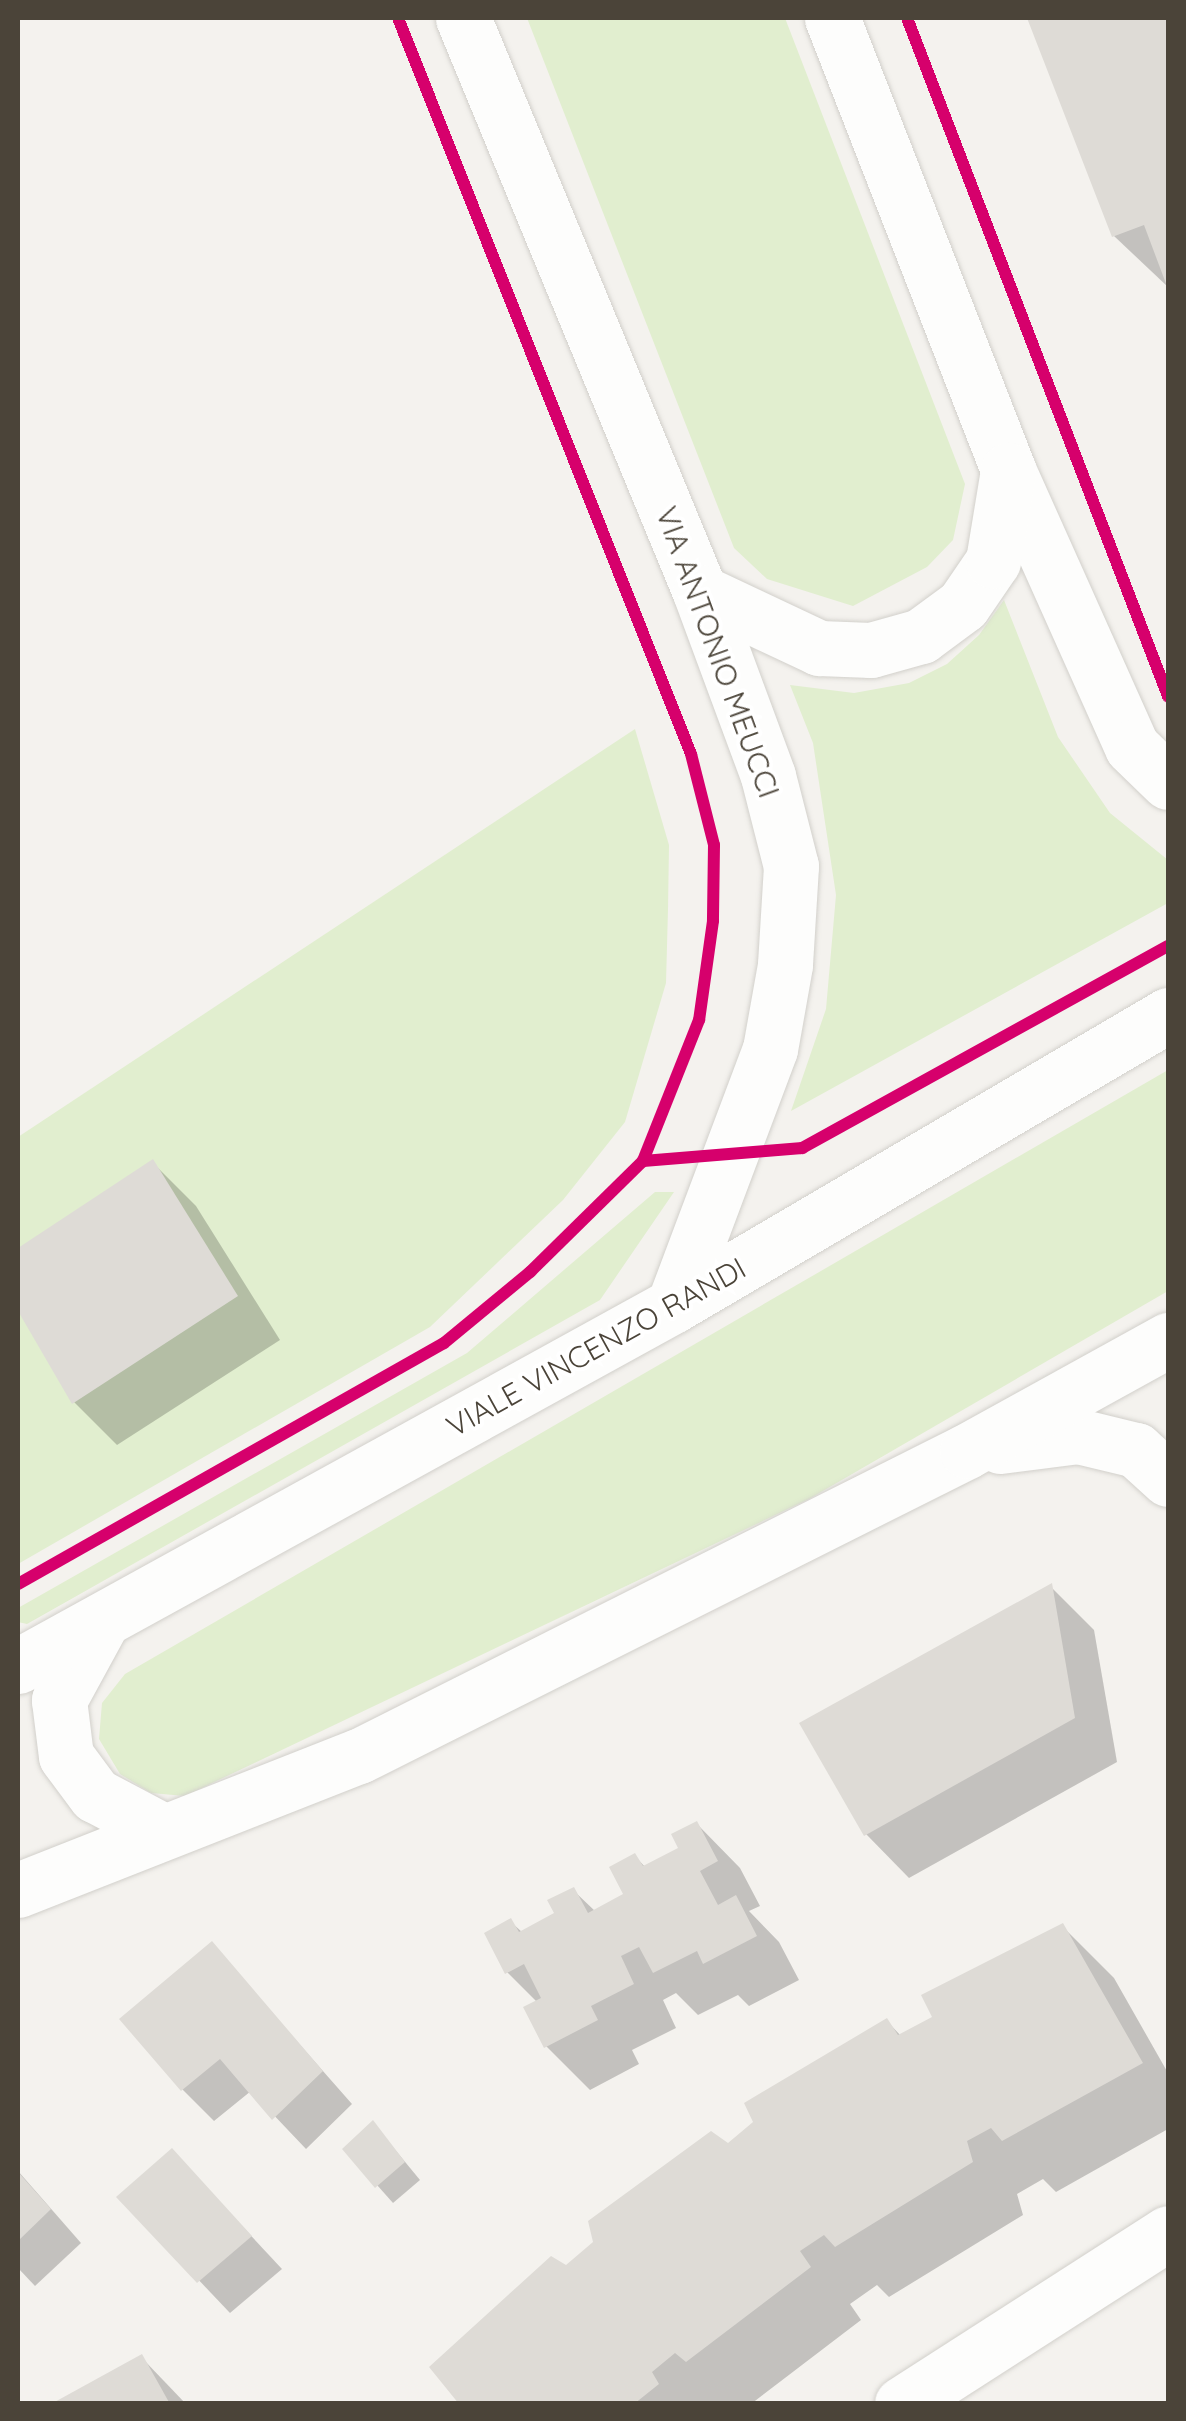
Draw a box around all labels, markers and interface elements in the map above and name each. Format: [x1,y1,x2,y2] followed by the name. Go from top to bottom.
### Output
[649,501,787,803] street label: VIA ANTONIO MEUCCI
[440,1250,752,1444] street label: VIALE VINCENZO RANDI

